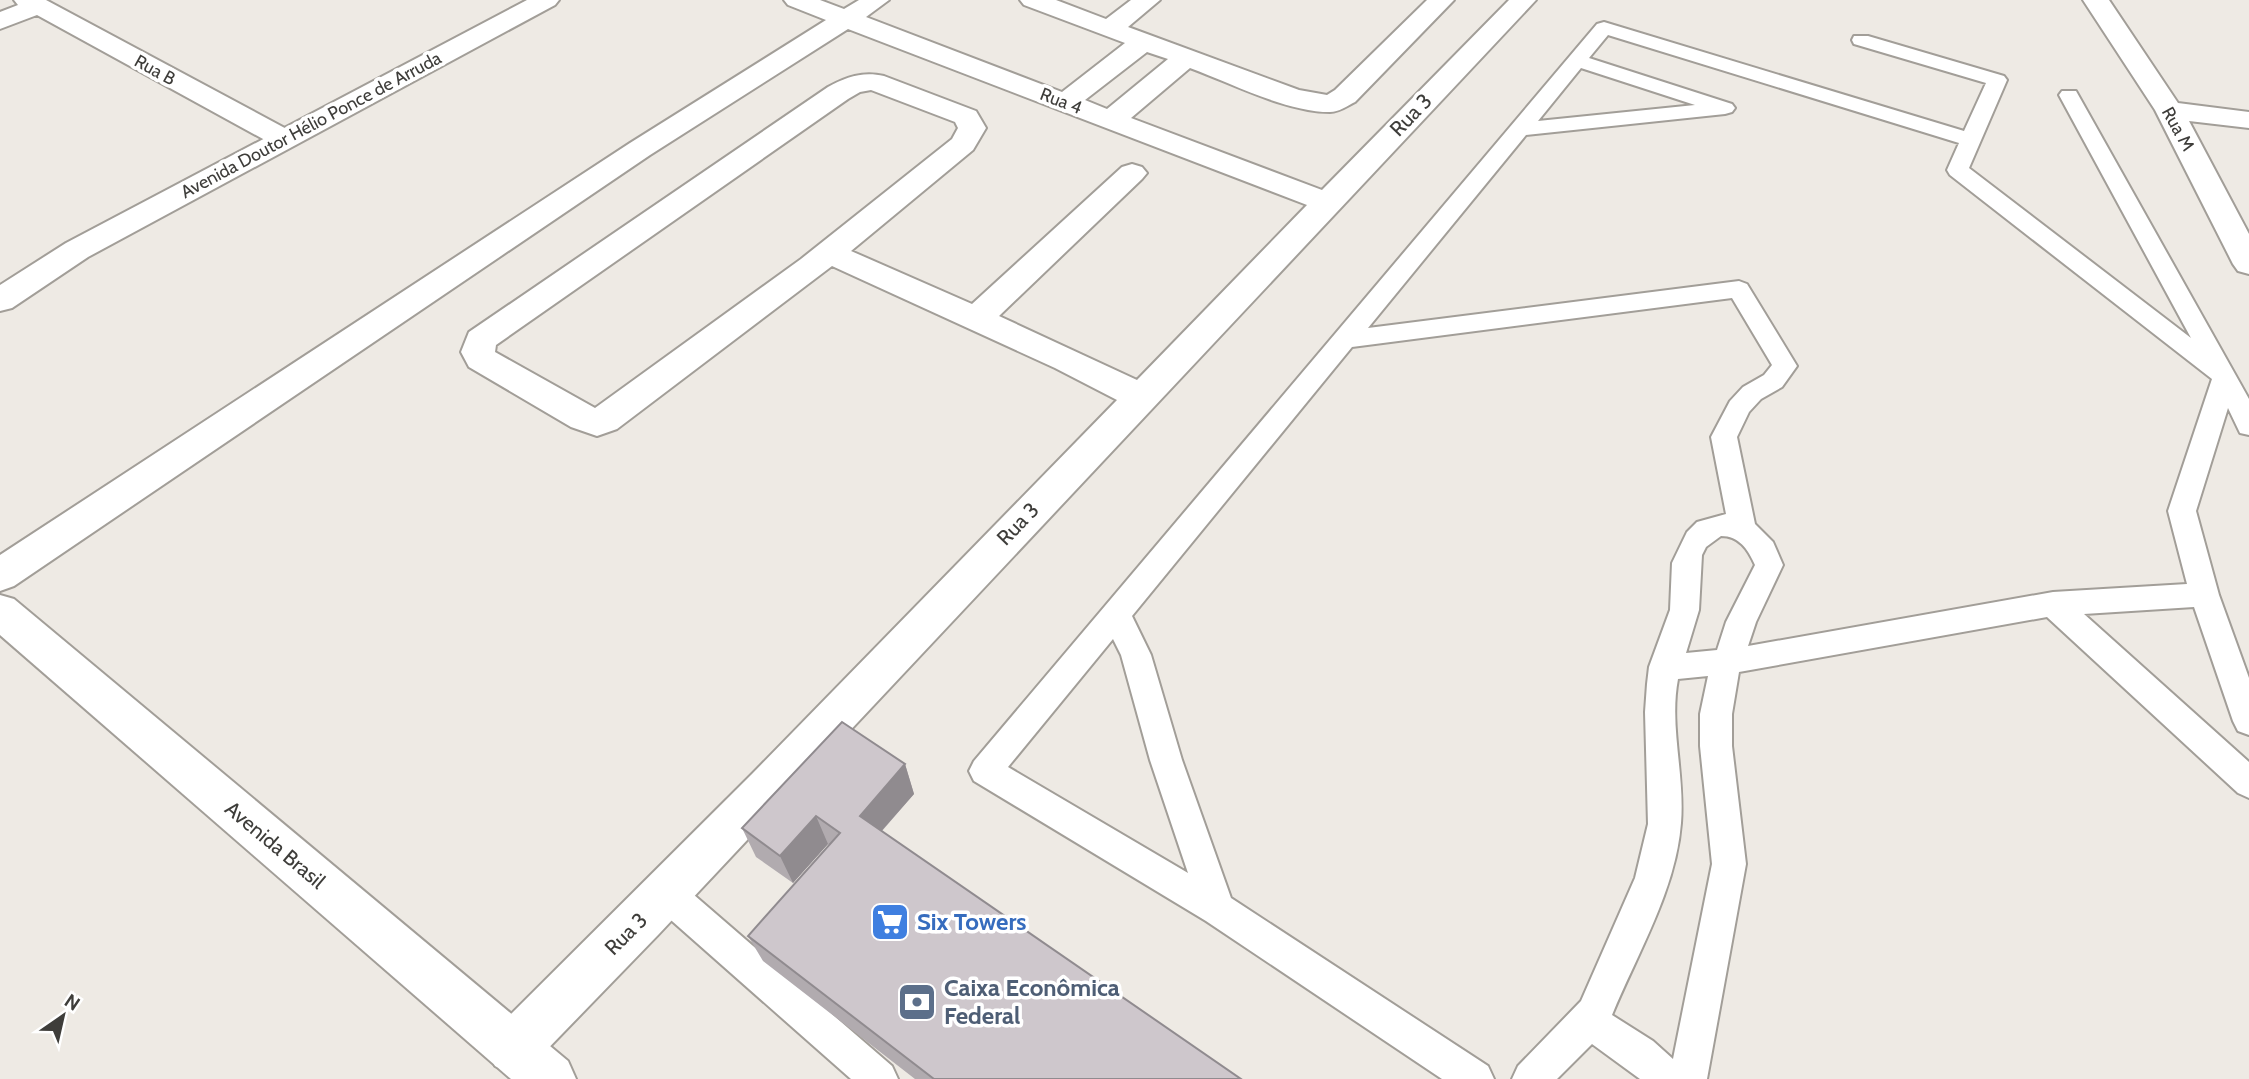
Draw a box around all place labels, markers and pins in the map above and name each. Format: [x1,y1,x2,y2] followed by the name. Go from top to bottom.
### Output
[869,901,911,943] supermarket icon: Six Towers
[917,907,1027,936] place label: Six Towers
[944,973,1120,1030] place label: Caixa Econômica Federal
[896,981,938,1023] bank icon: Caixa Econômica Federal

